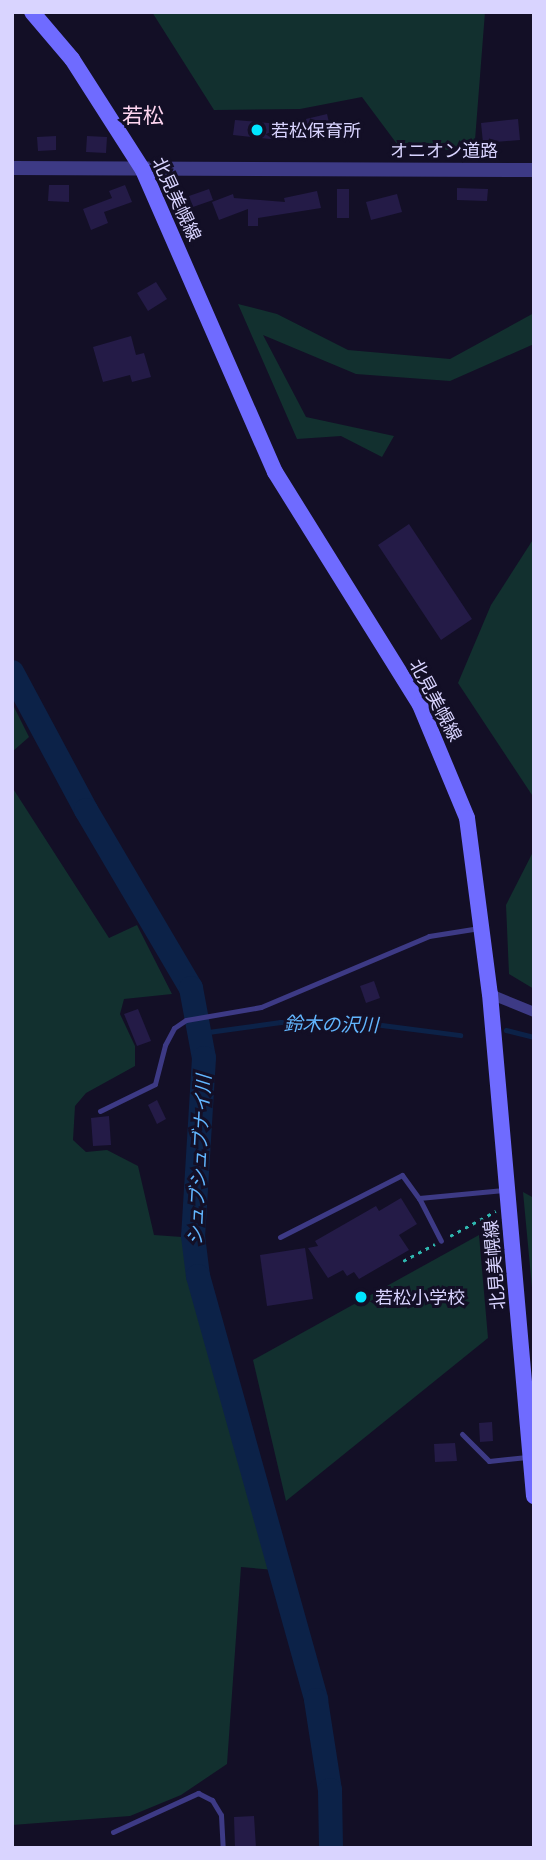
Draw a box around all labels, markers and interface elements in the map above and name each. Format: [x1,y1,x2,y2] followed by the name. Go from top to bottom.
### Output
[122,102,164,128] district label: 若松
[271,119,361,141] place label: 若松保育所
[249,122,265,138] marker: 若松保育所
[390,139,498,161] street label: オニオン道路
[148,154,206,244] street label: 北見美幌線
[405,655,467,745] street label: 北見美幌線
[283,1012,379,1036] water label: 鈴木の沢川
[183,1074,215,1246] water label: シュブシュブナイ川
[479,1219,509,1311] street label: 北見美幌線
[375,1286,465,1308] place label: 若松小学校
[353,1289,369,1305] marker: 若松小学校

